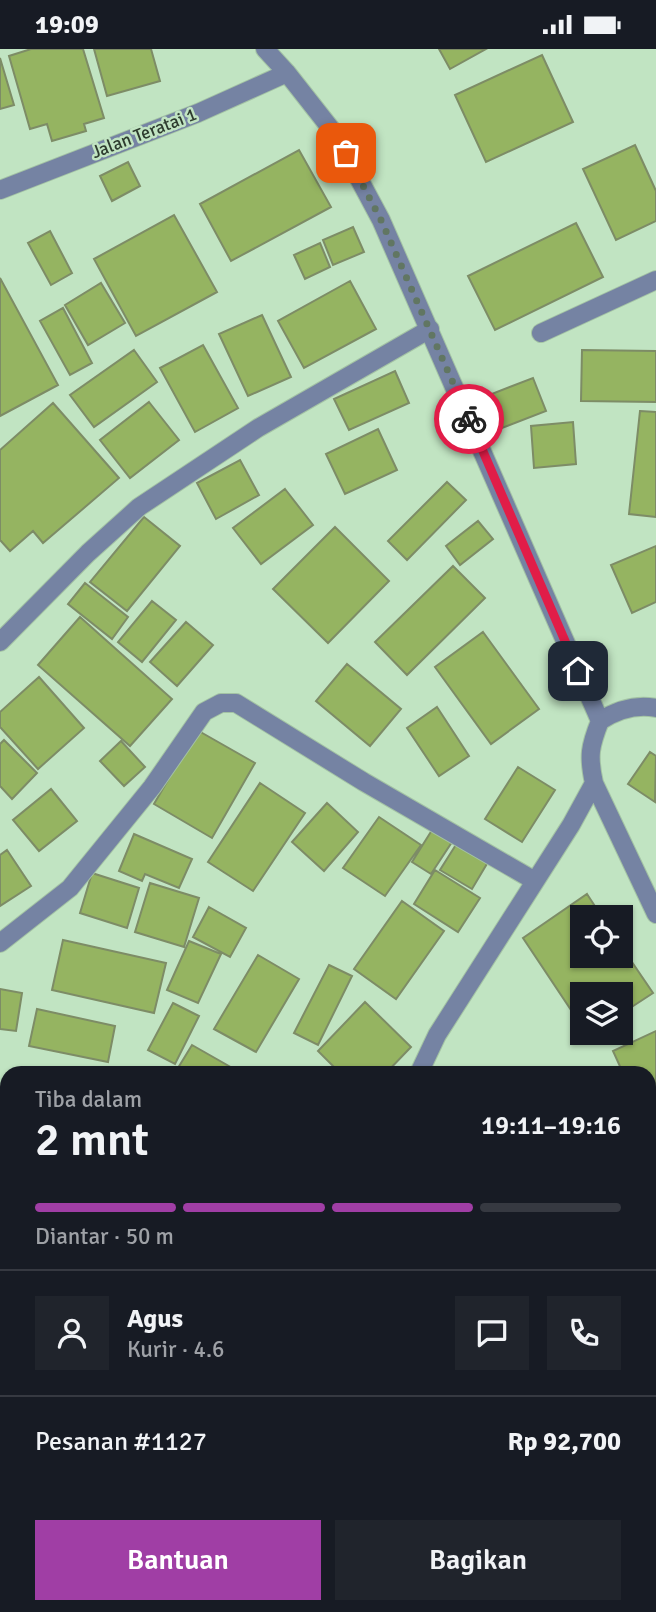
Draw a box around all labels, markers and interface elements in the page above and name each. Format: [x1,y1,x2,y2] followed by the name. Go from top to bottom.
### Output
[35,9,99,41] text: 19:09
[88,103,200,163] street label: Jalan Teratai 1
[316,123,376,183] pin
[327,134,365,172] icon: bag
[434,384,504,454] courier
[450,400,488,438] icon: bike
[548,641,608,701] pin
[559,652,597,690] icon: home
[570,905,633,1045] map controls
[570,905,633,968] button: locate
[570,982,633,1045] button: layers
[35,1085,142,1114] text: Tiba dalam
[481,1110,621,1142] text: 19:11–19:16
[35,1112,149,1168] text: 2 mnt
[35,1222,174,1251] text: Diantar · 50 m
[35,1296,109,1370] button: person
[455,1296,529,1370] button: chat
[547,1296,621,1370] button: phone
[127,1303,183,1335] text: Agus
[127,1335,224,1364] text: Kurir · 4.6
[35,1426,207,1458] text: Pesanan #1127
[507,1426,621,1458] text: Rp 92,700
[35,1520,321,1600] button: Bantuan
[335,1520,621,1600] button: Bagikan

